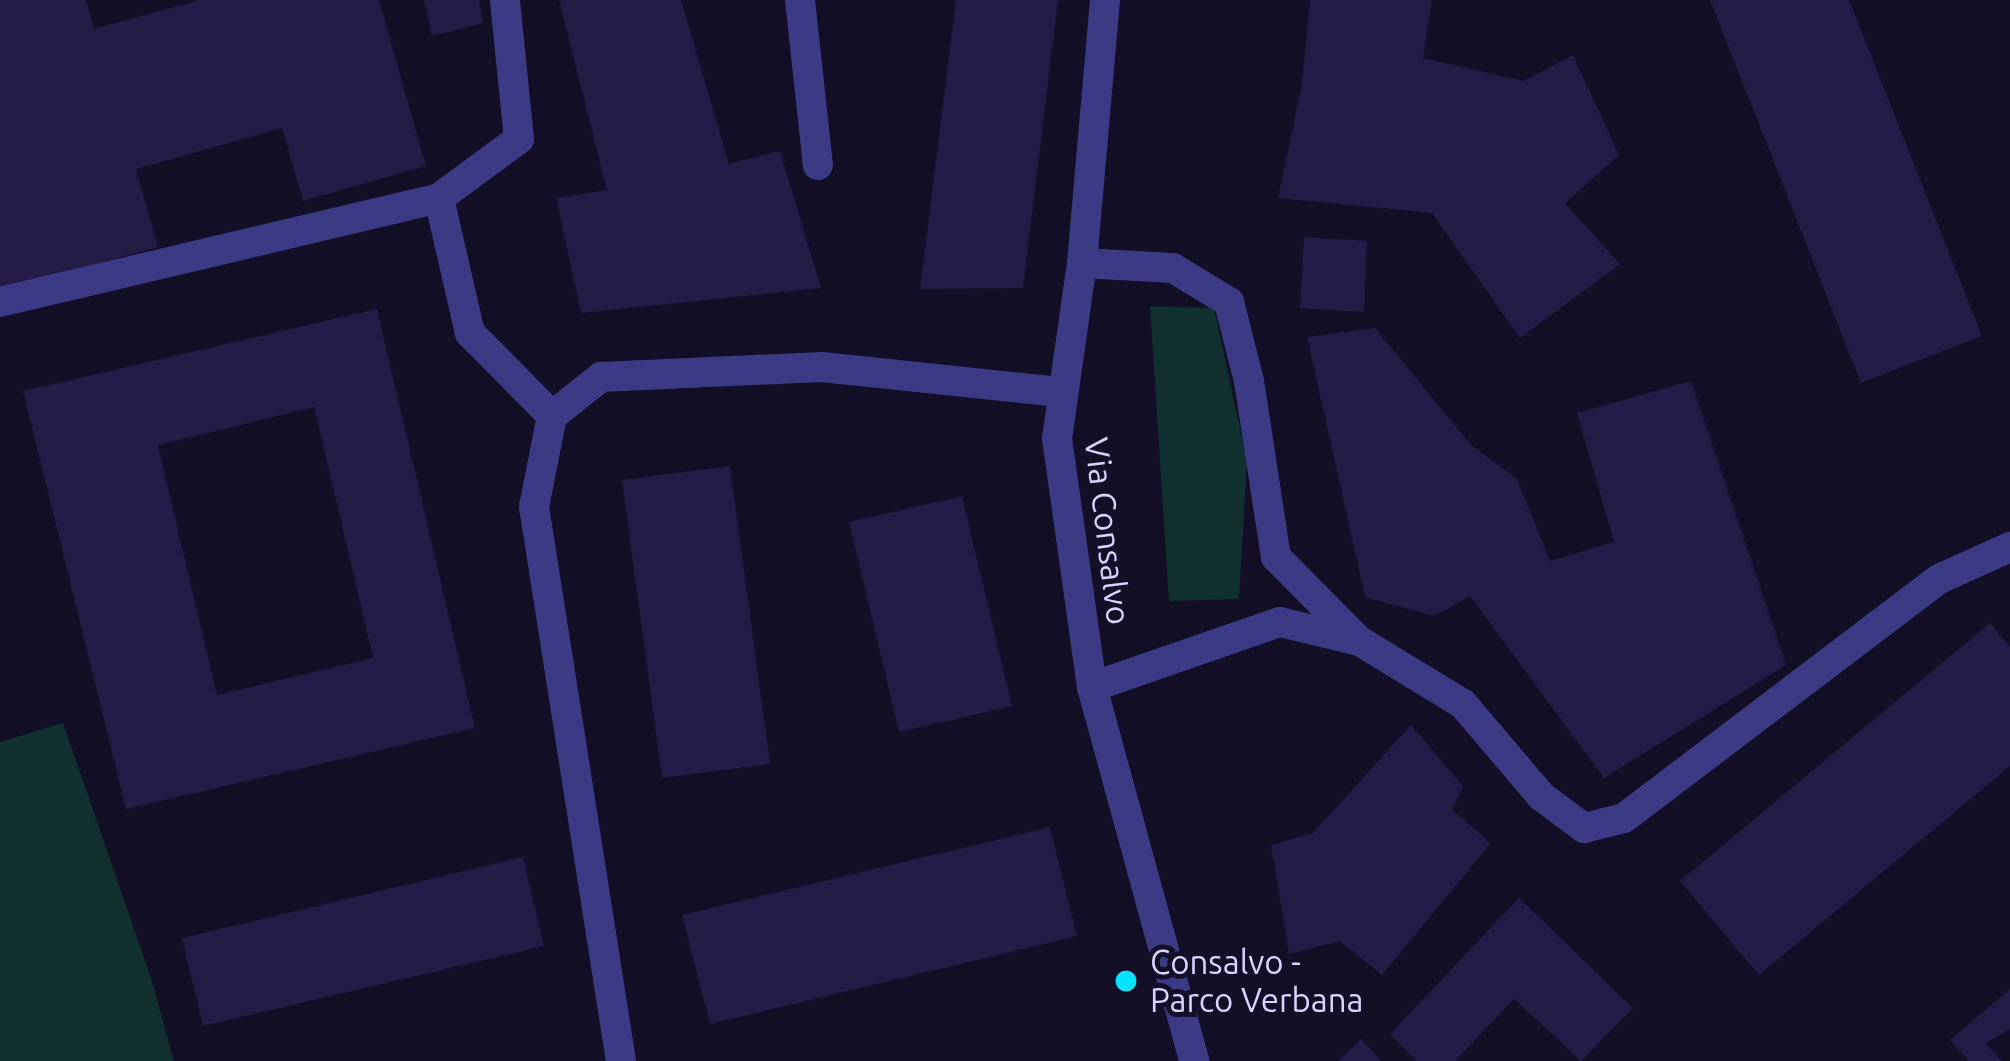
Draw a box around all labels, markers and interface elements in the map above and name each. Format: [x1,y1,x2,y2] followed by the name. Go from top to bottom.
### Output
[1077,435,1139,627] street label: Via Consalvo
[1150,942,1364,1020] place label: Consalvo - Parco Verbana
[1113,968,1139,994] marker: Consalvo - Parco Verbana

